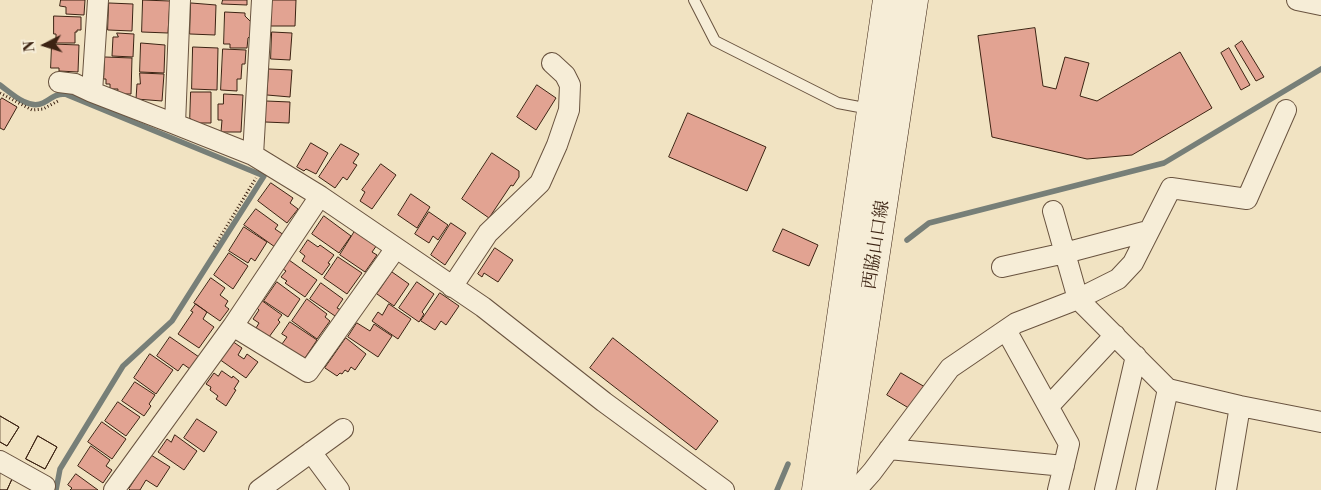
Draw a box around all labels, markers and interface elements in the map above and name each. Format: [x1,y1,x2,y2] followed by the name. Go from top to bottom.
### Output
[20,20,70,70] north arrow
[21,40,40,53] text: N
[859,199,895,291] street label: 西脇山口線

